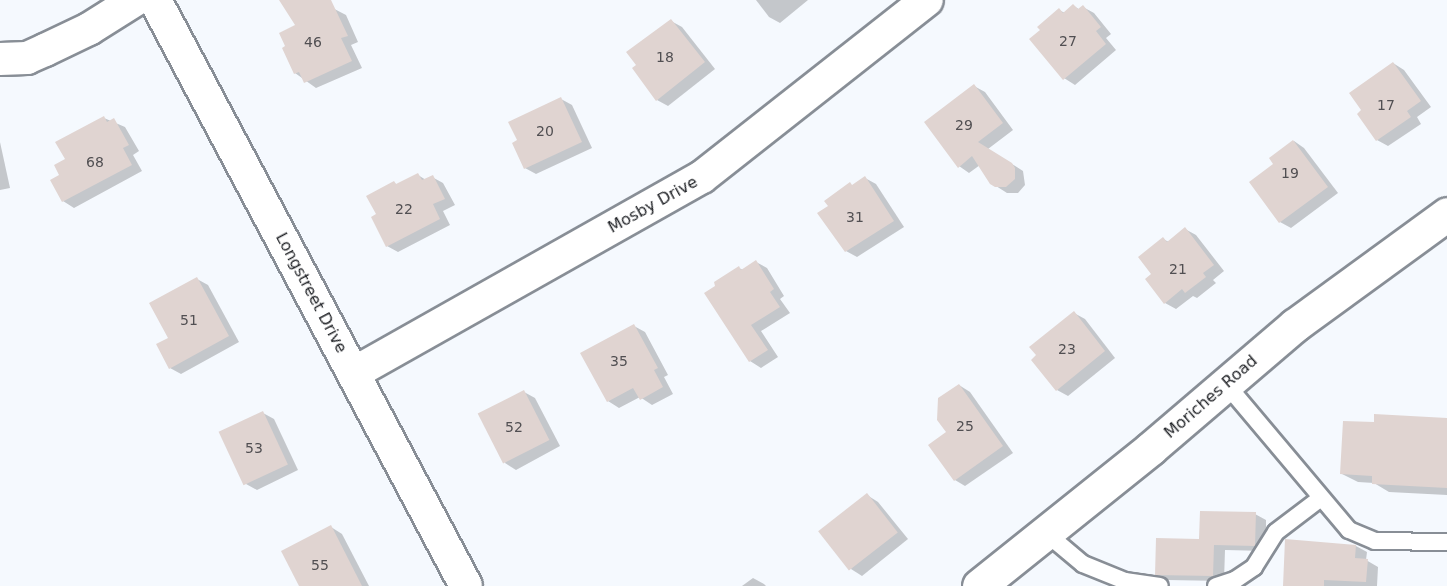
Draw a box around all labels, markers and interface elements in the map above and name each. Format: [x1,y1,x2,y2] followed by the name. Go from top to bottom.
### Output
[1059,33,1077,49] house number: 27
[304,34,322,50] house number: 46
[656,49,674,65] house number: 18
[1377,97,1395,113] house number: 17
[955,117,973,133] house number: 29
[536,123,554,139] house number: 20
[86,154,104,170] house number: 68
[1281,165,1299,181] house number: 19
[605,173,701,237] street label: Mosby Drive
[395,201,413,217] house number: 22
[846,209,864,225] house number: 31
[271,230,351,356] street label: Longstreet Drive
[1169,261,1187,277] house number: 21
[180,312,198,328] house number: 51
[1058,341,1076,357] house number: 23
[1161,351,1261,443] street label: Moriches Road
[610,353,628,369] house number: 35
[956,418,974,434] house number: 25
[505,419,523,435] house number: 52
[245,440,263,456] house number: 53
[311,557,329,573] house number: 55

